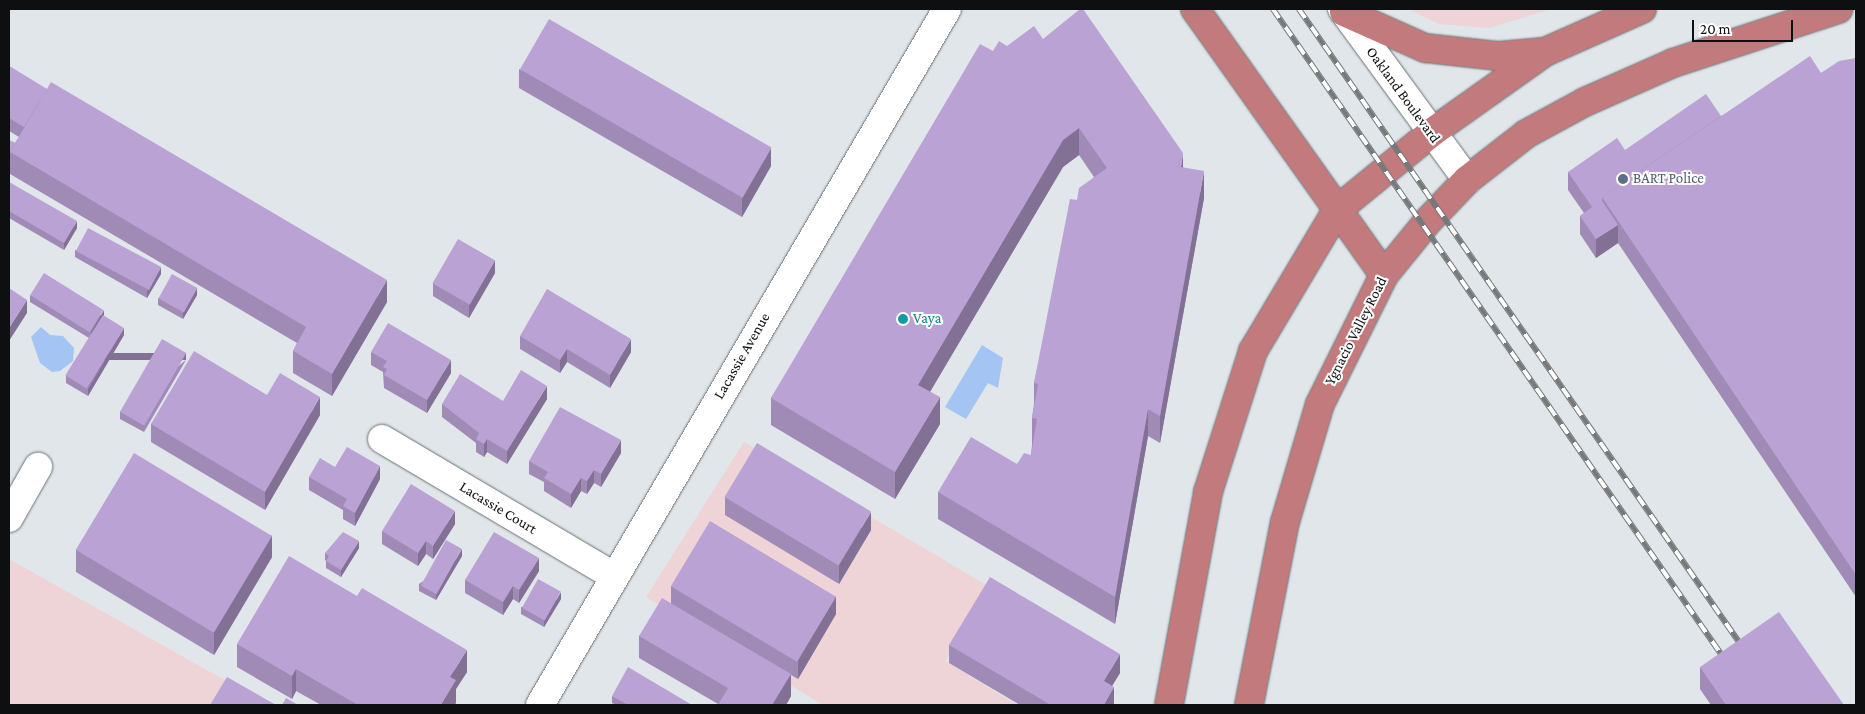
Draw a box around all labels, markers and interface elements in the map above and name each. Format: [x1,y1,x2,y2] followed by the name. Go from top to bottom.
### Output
[1695,10,1796,42] scale bar
[1700,21,1731,37] text: 20 m
[1362,43,1444,147] street label: Oakland Boulevard
[1633,170,1704,188] place label: BART Police
[1617,173,1629,185] marker: BART Police
[1321,274,1391,388] street label: Ygnacio Valley Road
[710,310,774,402] street label: Lacassie Avenue
[913,310,942,328] place label: Vaya
[897,313,909,325] marker: Vaya
[456,478,540,538] street label: Lacassie Court

